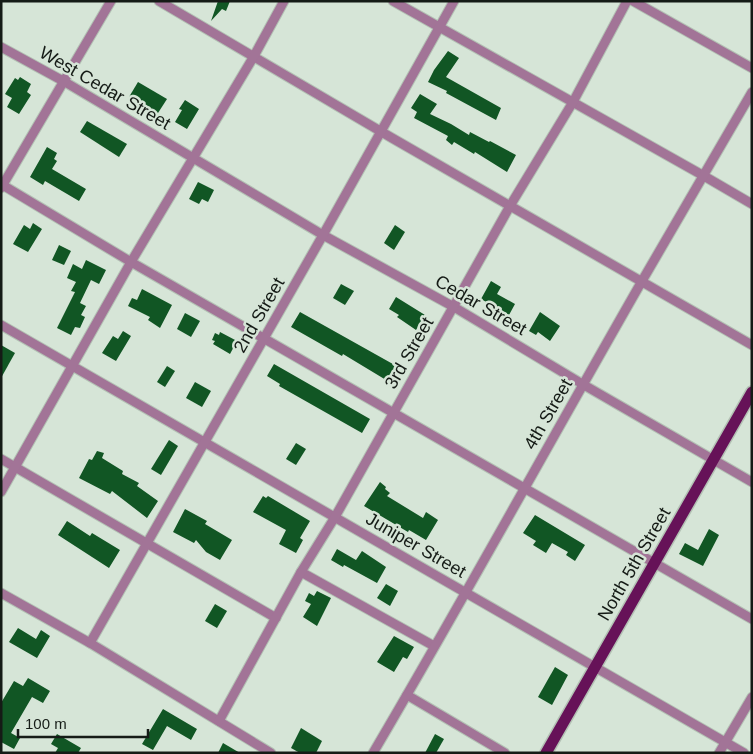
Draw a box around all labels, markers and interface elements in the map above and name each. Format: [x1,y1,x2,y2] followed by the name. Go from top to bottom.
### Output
[36,42,174,134] street label: West Cedar Street
[432,271,530,339] street label: Cedar Street
[230,274,288,356] street label: 2nd Street
[381,314,437,392] street label: 3rd Street
[520,375,576,453] street label: 4th Street
[594,504,674,624] street label: North 5th Street
[362,508,470,582] street label: Juniper Street
[18,706,148,738] scale bar
[25,715,67,732] text: 100 m

